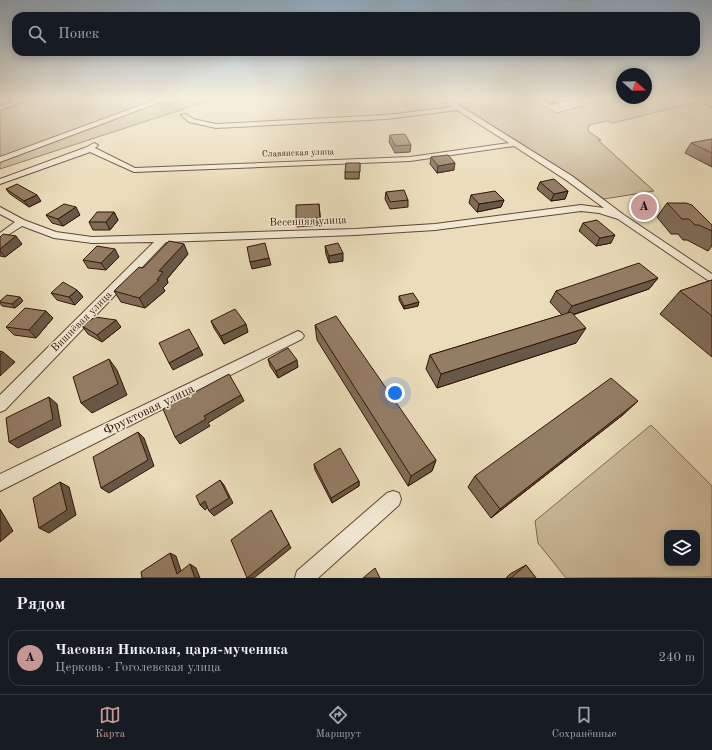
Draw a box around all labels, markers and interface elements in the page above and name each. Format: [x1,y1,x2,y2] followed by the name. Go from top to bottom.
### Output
[12,12,700,56] search box
[26,23,48,45] icon: search
[58,27,99,42] text: Поиск
[616,68,652,104] north arrow
[262,147,335,159] street label: Славянская улица
[631,192,657,222] pin: A
[269,215,347,229] street label: Весенняя улица
[50,289,115,354] street label: Вишнёвая улица
[101,382,197,438] street label: Фруктовая улица
[385,383,405,403] your location
[664,530,700,566] map controls
[664,530,700,566] button: layers
[16,596,65,613] text: Рядом
[55,643,288,658] text: Часовня Николая, царя-мученика
[25,651,35,664] text: A
[658,651,695,664] text: 240 m
[55,661,221,674] text: Церковь · Гоголевская улица
[95,704,125,742] tab: Карта
[316,704,361,742] tab: Маршрут
[552,704,617,742] tab: Сохранённые

